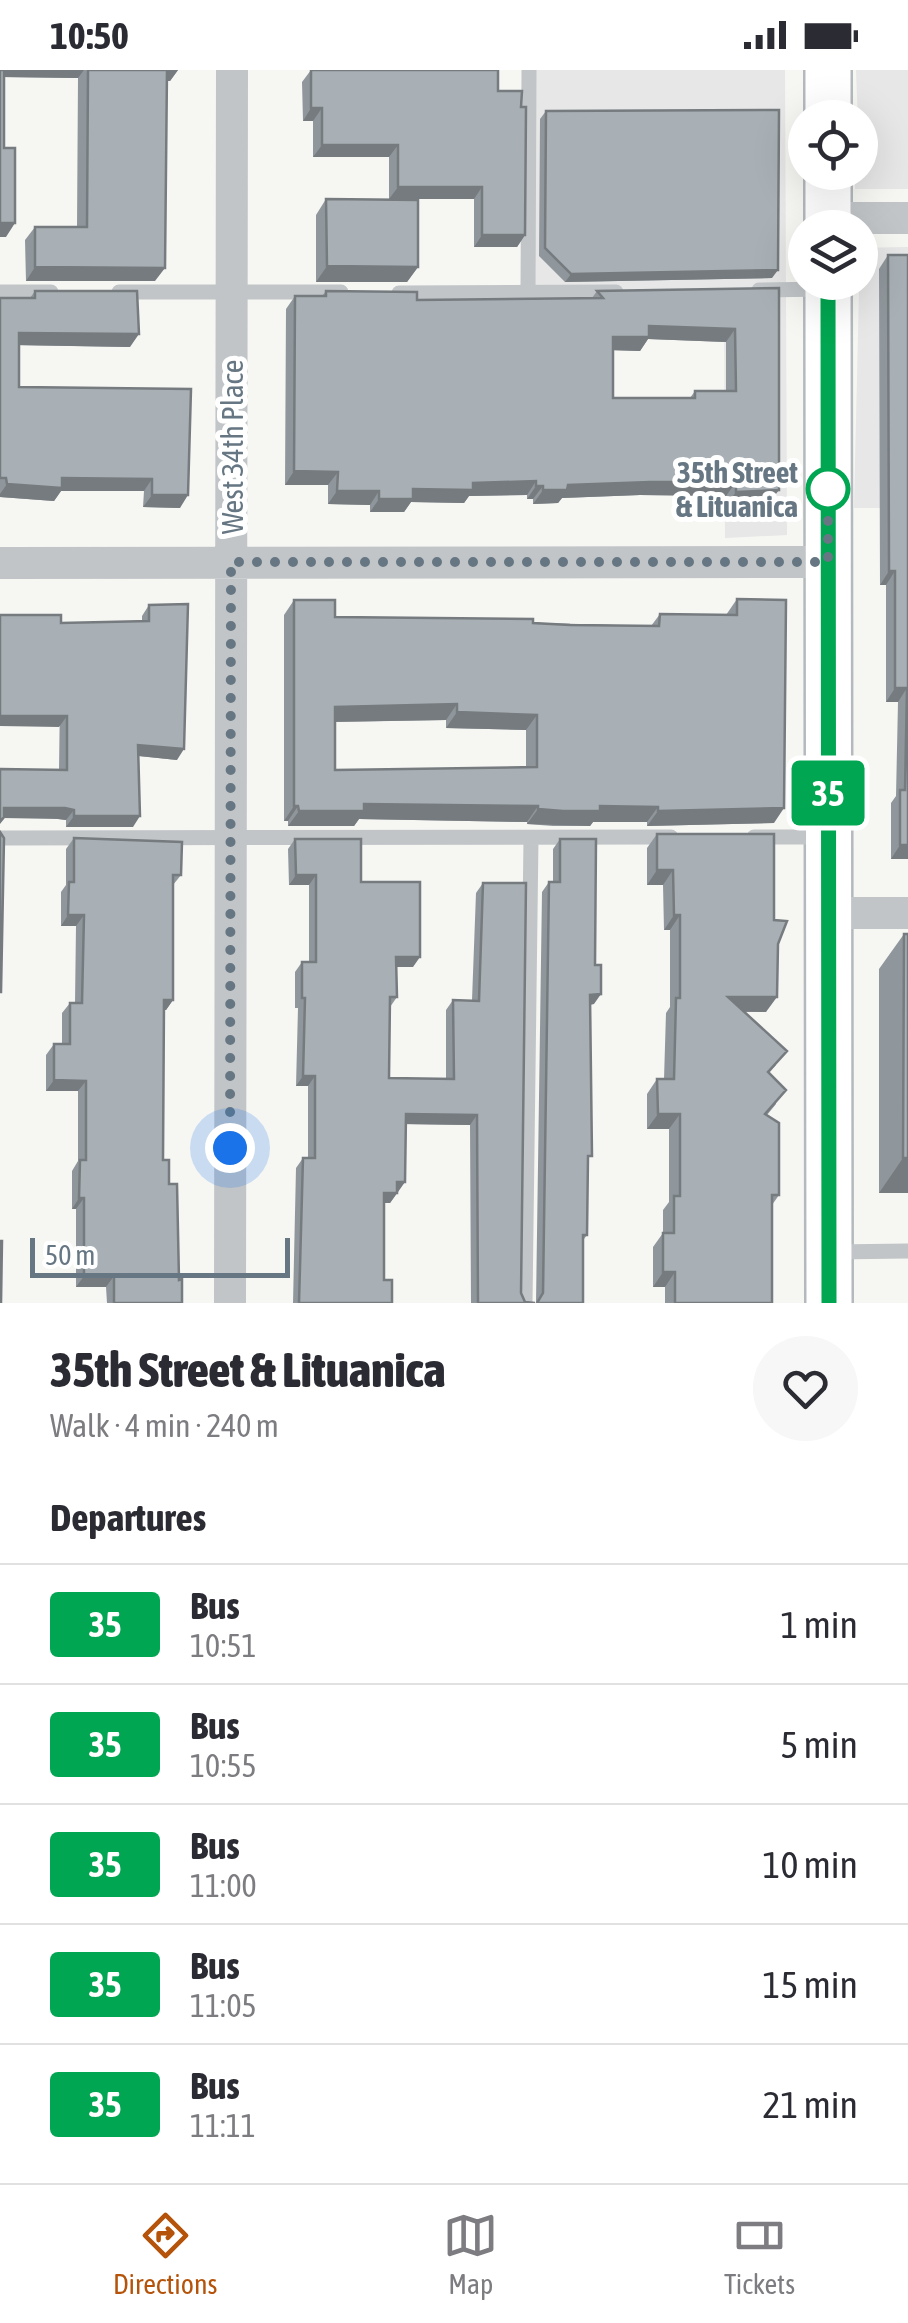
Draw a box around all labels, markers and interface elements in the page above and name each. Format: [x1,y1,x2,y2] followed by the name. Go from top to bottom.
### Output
[50,14,129,57] text: 10:50
[788,100,878,300] map controls
[788,100,878,190] button: locate
[788,210,878,300] button: layers
[215,360,249,534] street label: West 34th Place
[676,455,798,523] place label: 35th Street & Lituanica
[807,468,849,510] marker: 35th Street & Lituanica
[783,760,873,826] line badge: 35
[812,773,844,813] text: 35
[205,1123,255,1173] your location
[30,1233,290,1278] scale bar
[45,1239,95,1271] text: 50 m
[753,1336,858,1441] button: heart
[50,1342,446,1397] text: 35th Street & Lituanica
[50,1407,279,1444] text: Walk · 4 min · 240 m
[50,1496,206,1539] text: Departures
[190,1584,240,1627] text: Bus
[780,1603,858,1646] text: 1 min
[89,1604,121,1644] text: 35
[190,1627,257,1664] text: 10:51
[190,1704,240,1747] text: Bus
[780,1723,858,1766] text: 5 min
[89,1724,121,1764] text: 35
[190,1747,257,1784] text: 10:55
[190,1824,240,1867] text: Bus
[763,1843,858,1886] text: 10 min
[89,1844,121,1884] text: 35
[190,1867,257,1904] text: 11:00
[190,1944,240,1987] text: Bus
[763,1963,858,2006] text: 15 min
[89,1964,121,2004] text: 35
[190,1987,257,2024] text: 11:05
[190,2064,240,2107] text: Bus
[763,2083,858,2126] text: 21 min
[89,2084,121,2124] text: 35
[190,2107,256,2144] text: 11:11
[113,2208,217,2300] tab: Directions
[443,2208,498,2300] tab: Map
[724,2208,795,2300] tab: Tickets

